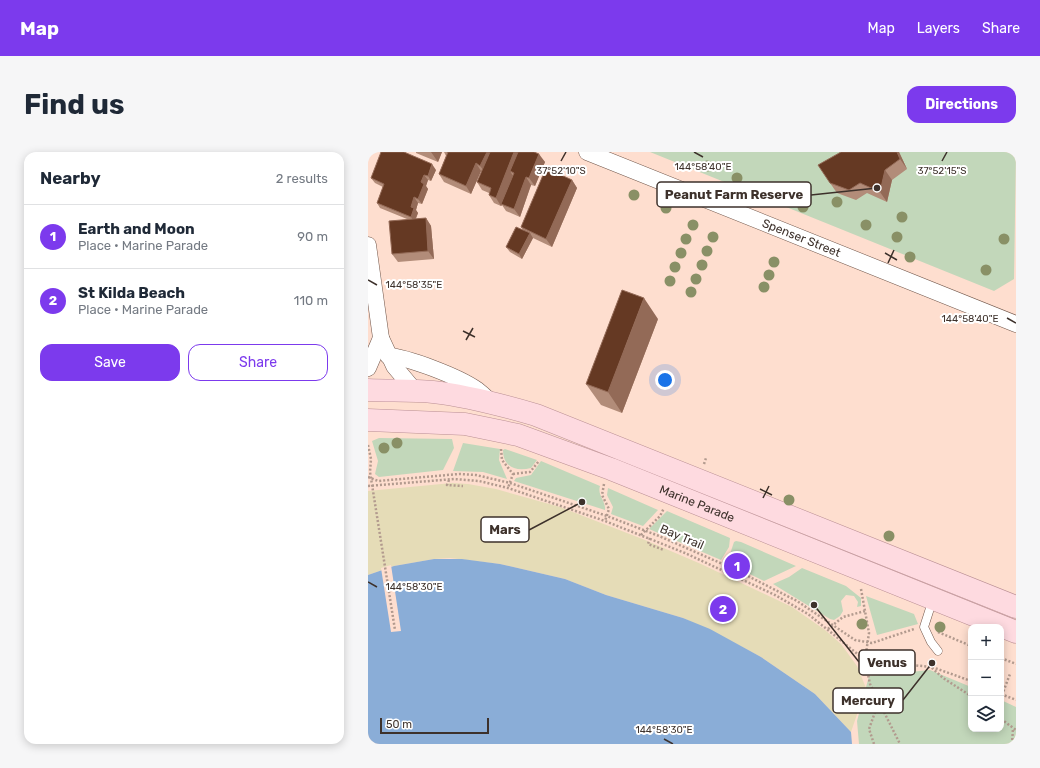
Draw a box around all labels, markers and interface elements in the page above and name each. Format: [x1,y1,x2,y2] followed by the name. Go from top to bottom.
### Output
[20,17,59,40] text: Map
[868,20,895,37] text: Map
[917,20,960,37] text: Layers
[982,20,1020,37] text: Share
[907,86,1016,123] button: Directions
[24,88,124,121] text: Find us
[675,161,731,173] text: 144°58'40"E
[536,165,586,177] text: 37°52'10"S
[917,165,967,177] text: 37°52'15"S
[40,168,101,188] text: Nearby
[276,171,328,186] text: 2 results
[657,182,811,207] callout: Peanut Farm Reserve
[665,187,803,202] text: Peanut Farm Reserve
[760,216,843,260] street label: Spenser Street
[78,220,195,238] text: Earth and Moon
[50,229,56,244] text: 1
[297,229,328,244] text: 90 m
[78,238,208,253] text: Place · Marine Parade
[386,279,442,291] text: 144°58'35"E
[78,284,185,302] text: St Kilda Beach
[49,293,57,308] text: 2
[294,293,328,308] text: 110 m
[78,302,208,317] text: Place · Marine Parade
[942,313,998,325] text: 144°58'40"E
[40,344,180,381] button: Save
[188,344,328,381] button: Share
[655,370,675,390] your location
[657,482,737,525] street label: Marine Parade
[481,517,529,542] callout: Mars
[489,522,521,537] text: Mars
[658,522,706,553] street label: Bay Trail
[724,551,750,581] pin: 1
[385,581,443,593] text: 144°58'30"E
[710,594,736,624] pin: 2
[968,624,1004,732] map controls
[968,624,1004,660] button: +
[859,650,915,675] callout: Venus
[867,655,907,670] text: Venus
[968,660,1004,696] button: −
[833,688,903,713] callout: Mercury
[841,693,895,708] text: Mercury
[968,696,1004,732] button: layers
[380,716,489,735] scale bar
[386,718,412,731] text: 50 m
[635,724,693,736] text: 144°58'30"E

